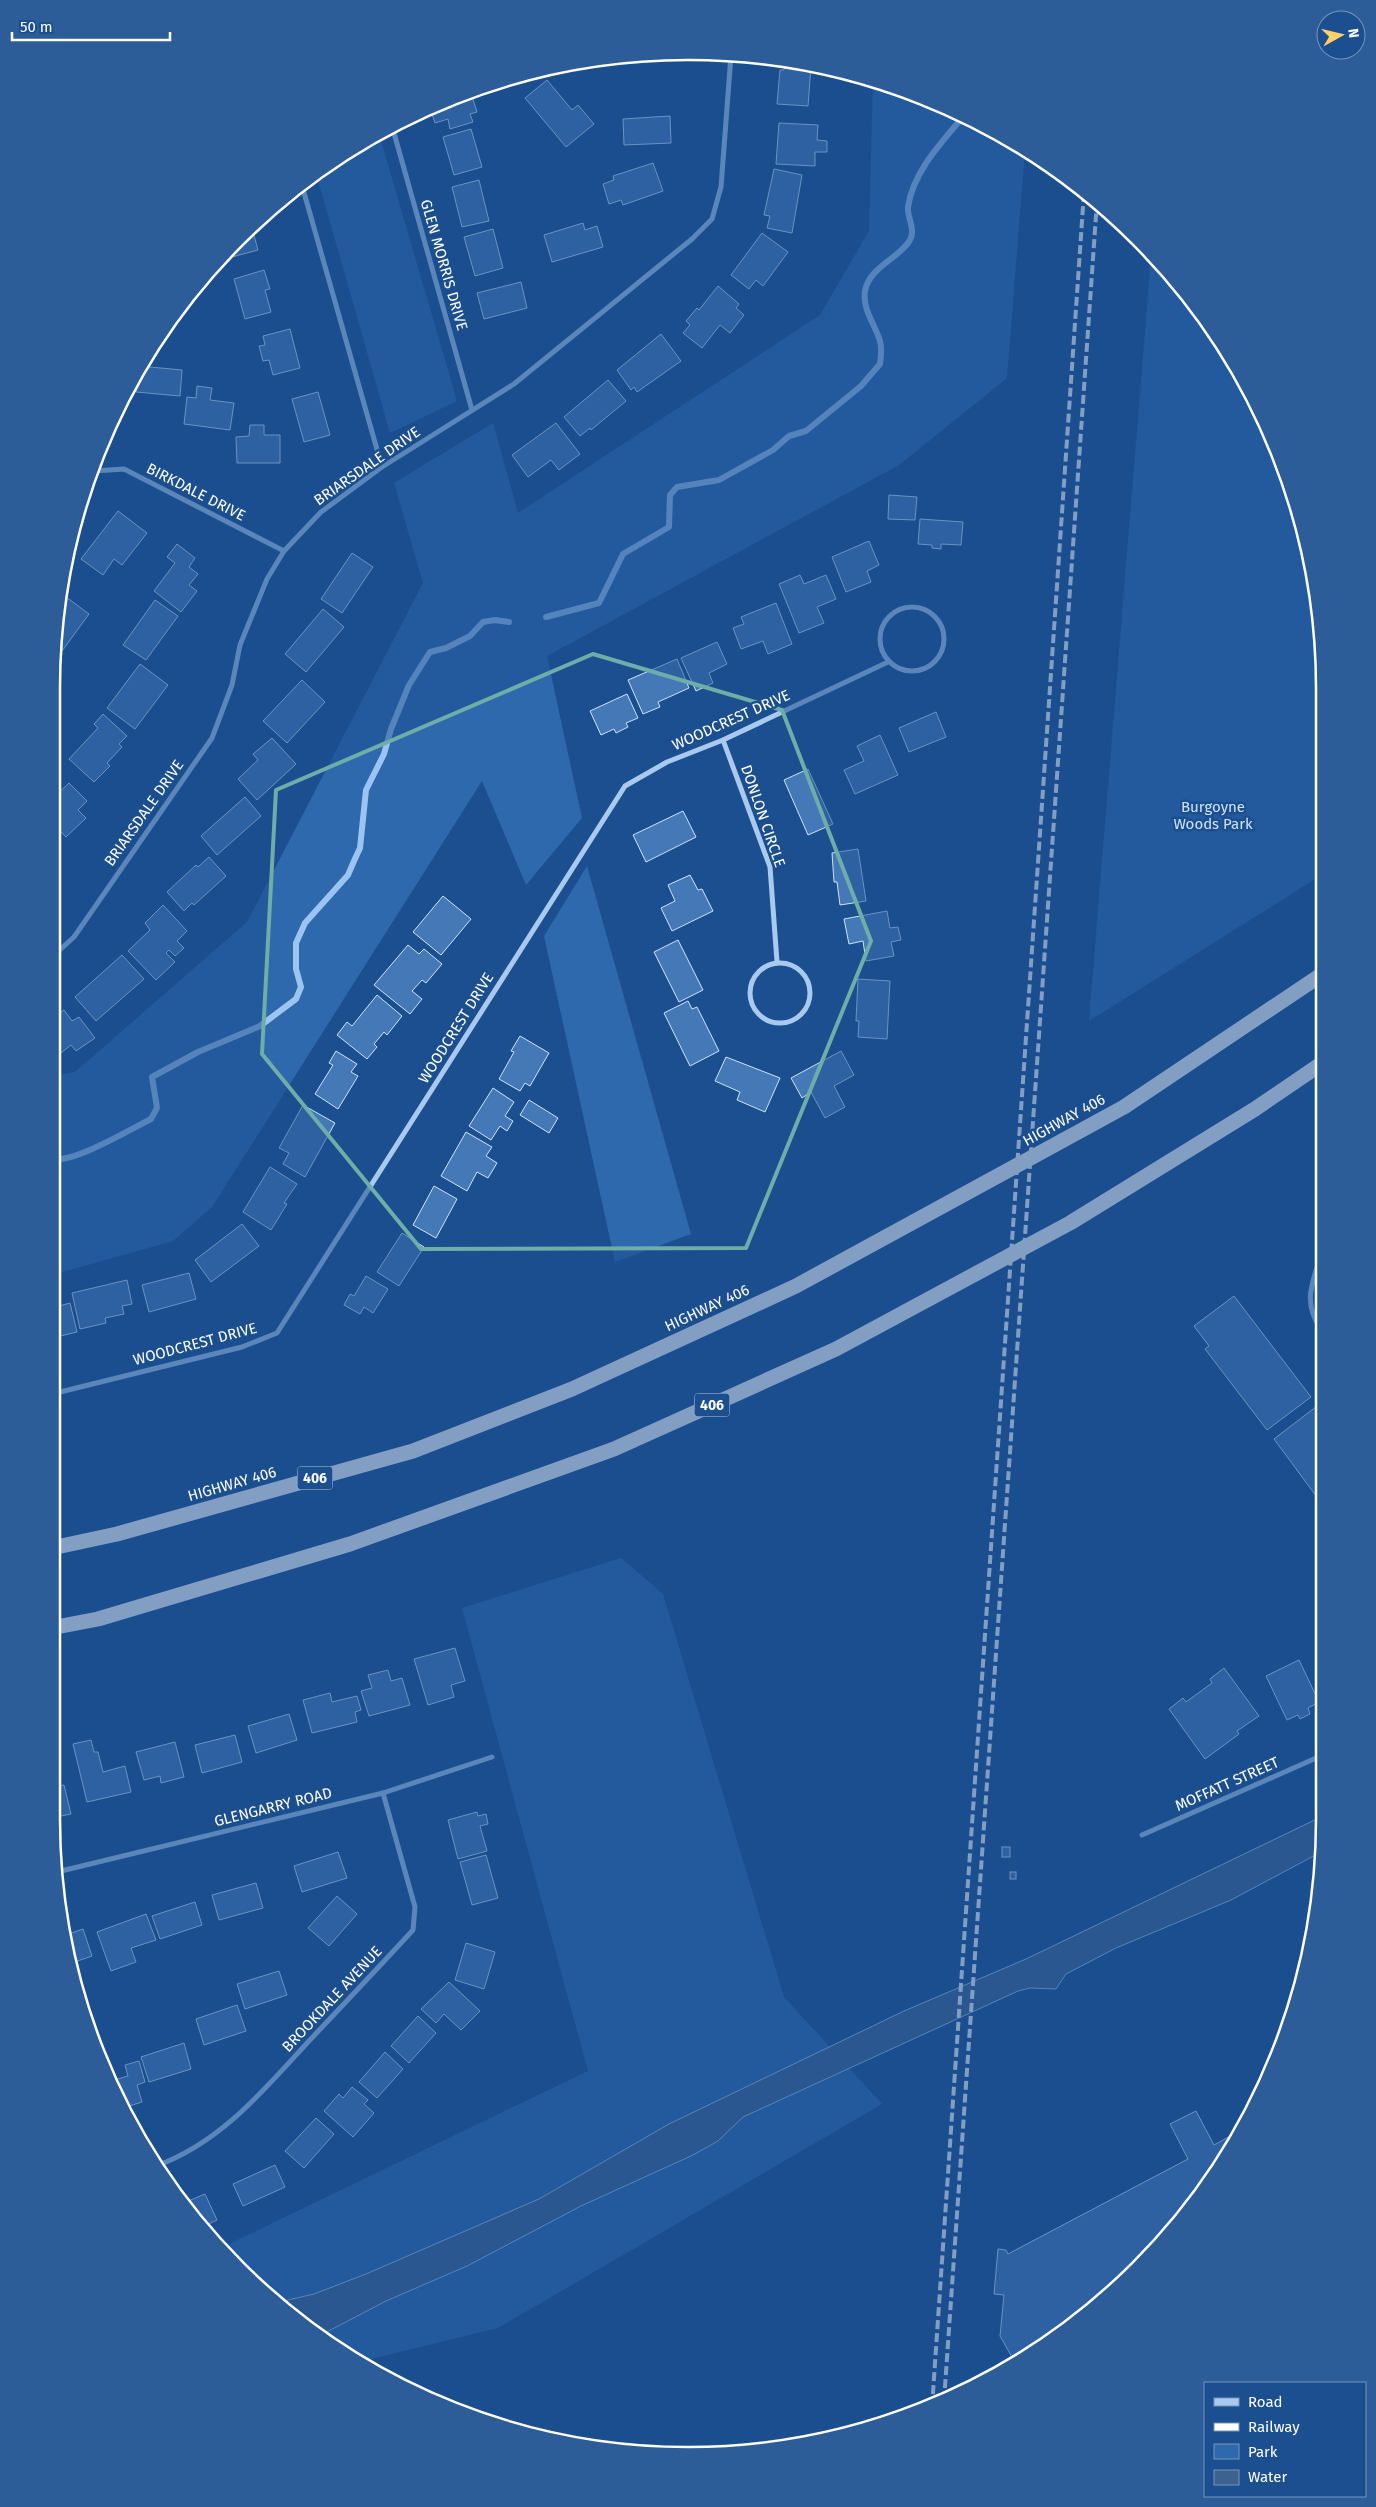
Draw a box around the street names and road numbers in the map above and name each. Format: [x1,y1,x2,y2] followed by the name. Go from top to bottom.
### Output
[417,197,471,333] street label: GLEN MORRIS DRIVE
[310,423,424,509] street label: BRIARSDALE DRIVE
[144,459,248,525] street label: BIRKDALE DRIVE
[669,686,793,754] street label: WOODCREST DRIVE
[101,756,187,870] street label: BRIARSDALE DRIVE
[737,762,789,870] street label: DONLON CIRCLE
[415,969,497,1087] street label: WOODCREST DRIVE
[1020,1090,1108,1150] street label: HIGHWAY 406
[662,1281,752,1335] street label: HIGHWAY 406
[131,1319,259,1369] street label: WOODCREST DRIVE
[694,1394,730,1416] road number: 406
[186,1463,278,1505] street label: HIGHWAY 406
[298,1466,332,1490] road number: 406
[1172,1753,1282,1815] street label: MOFFATT STREET
[212,1784,334,1830] street label: GLENGARRY ROAD
[278,1942,386,2056] street label: BROOKDALE AVENUE

